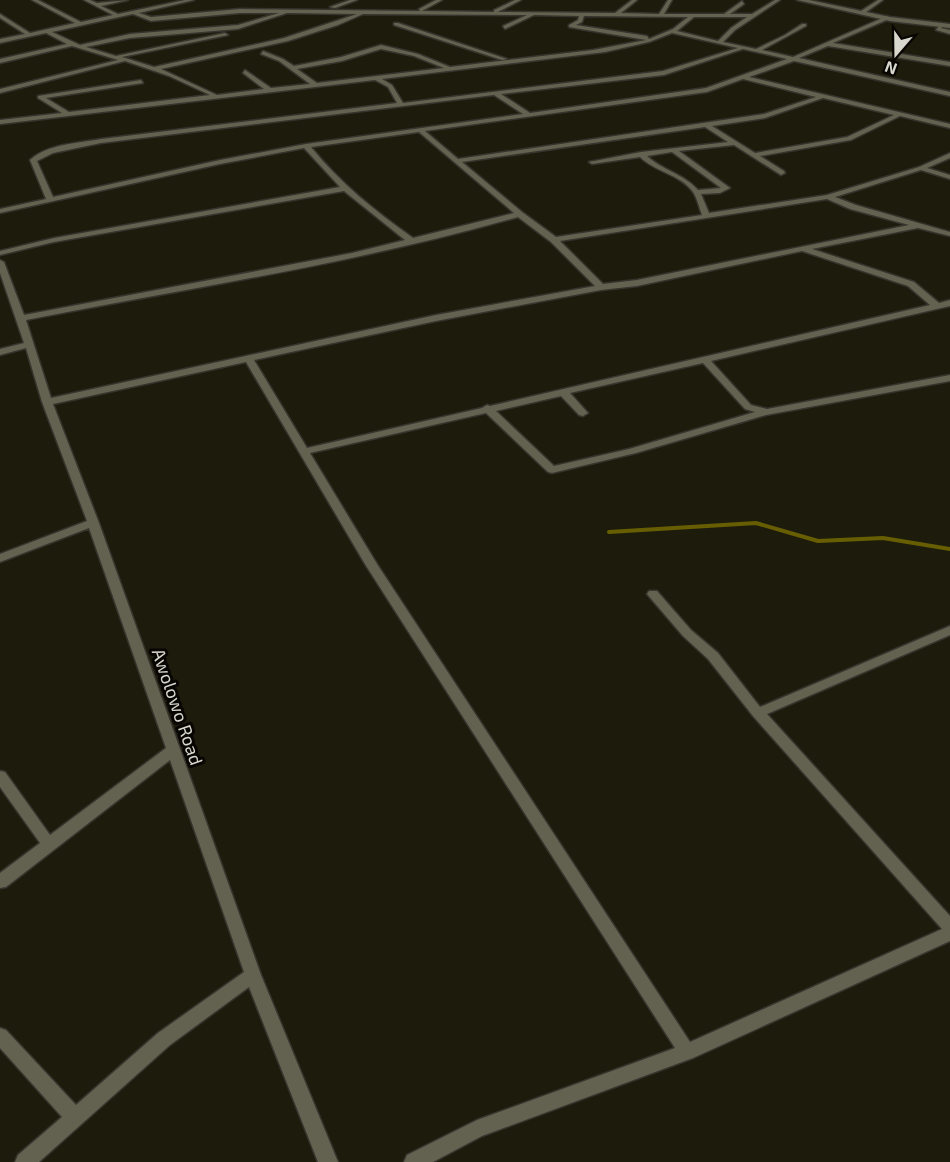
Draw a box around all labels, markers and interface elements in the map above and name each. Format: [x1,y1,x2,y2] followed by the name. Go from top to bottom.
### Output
[866,24,926,84] north arrow
[882,58,899,79] text: N
[148,645,208,768] street label: Awolowo Road

